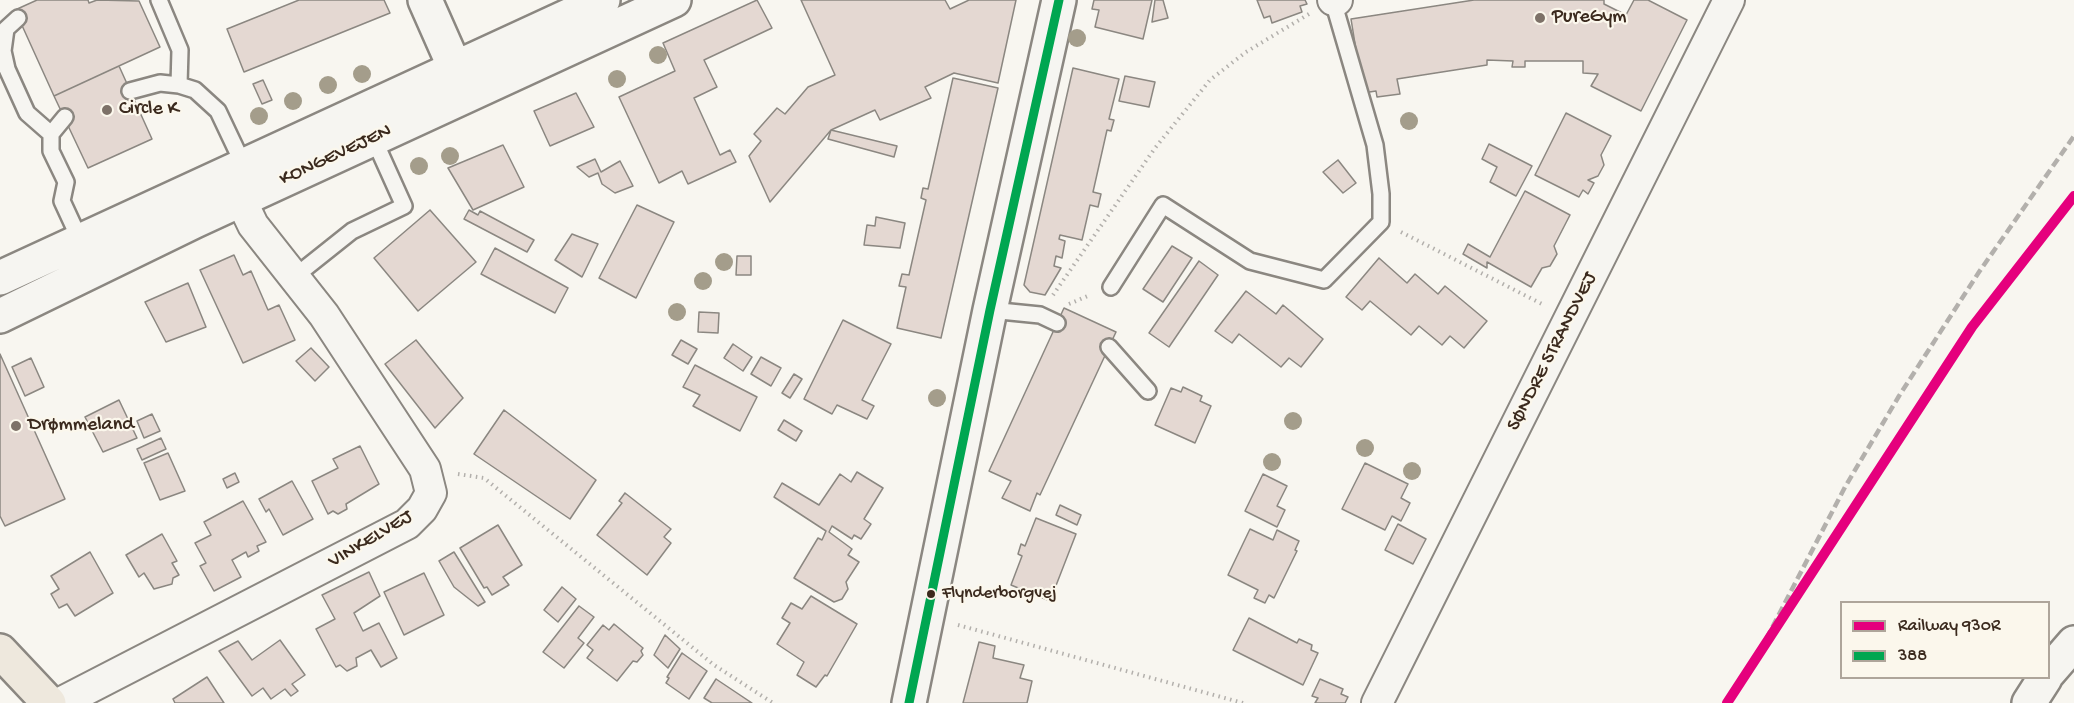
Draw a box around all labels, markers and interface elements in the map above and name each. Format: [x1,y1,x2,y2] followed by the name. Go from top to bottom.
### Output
[1552,6,1626,30] place label: PureGym
[1533,11,1547,25] marker: PureGym
[119,98,179,122] place label: Circle K
[100,103,114,117] marker: Circle K
[276,120,396,192] street label: KONGEVEJEN
[1503,269,1603,435] street label: SØNDRE STRANDVEJ
[28,414,134,438] place label: Drømmeland
[9,419,23,433] marker: Drømmeland
[325,506,417,574] street label: VINKELVEJ
[942,583,1057,605] place label: Flynderborgvej
[925,588,937,600] marker: Flynderborgvej
[1840,601,2050,679] legend
[1898,616,2000,637] text: Railway 930R
[1898,646,1927,667] text: 388

